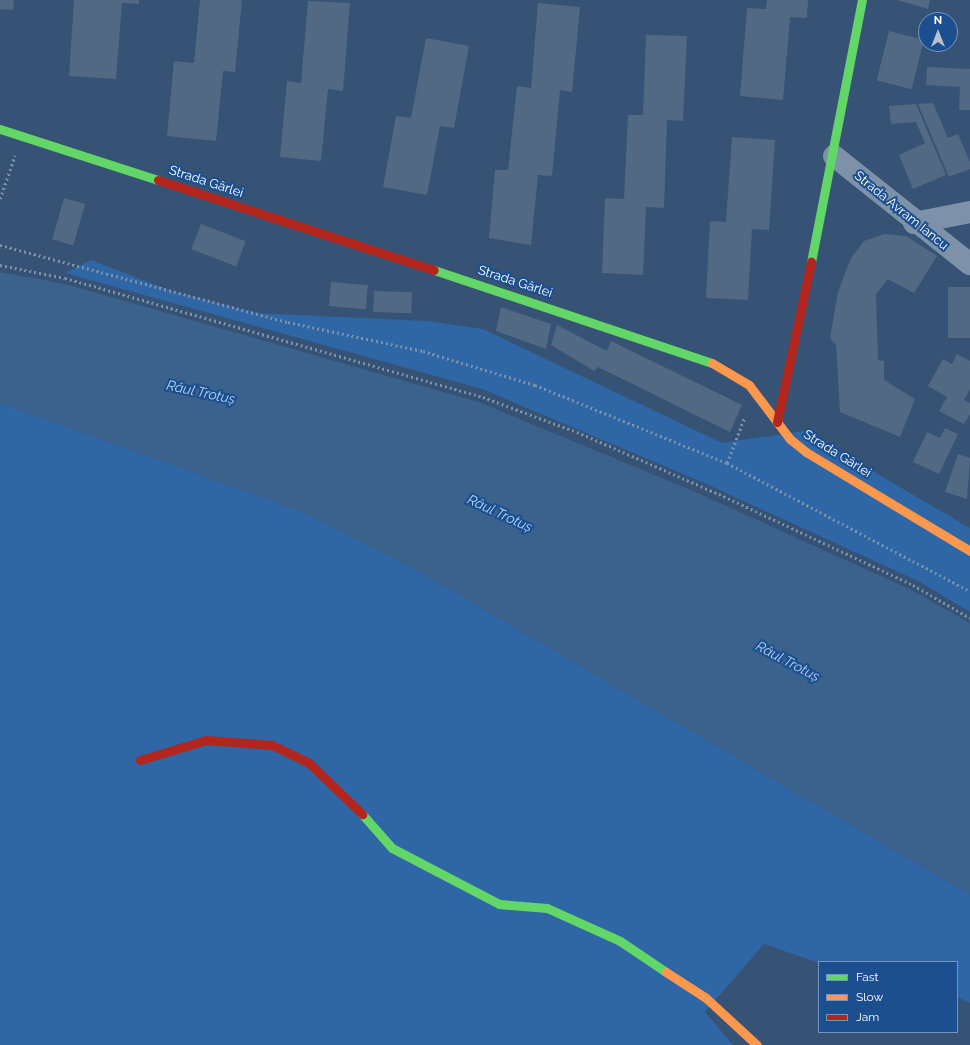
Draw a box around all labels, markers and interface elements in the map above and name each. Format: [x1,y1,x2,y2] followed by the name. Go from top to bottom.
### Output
[918,12,958,52] north arrow
[934,14,942,27] text: N
[167,163,245,201] street label: Strada Gârlei
[851,168,951,254] street label: Strada Avram Iancu
[476,263,554,301] street label: Strada Gârlei
[165,376,237,408] water label: Râul Trotuș
[800,427,874,481] street label: Strada Gârlei
[464,490,536,536] water label: Râul Trotuș
[753,637,823,685] water label: Râul Trotuș
[818,961,958,1033] legend
[856,970,879,984] text: Fast
[856,990,883,1004] text: Slow
[856,1010,879,1024] text: Jam

